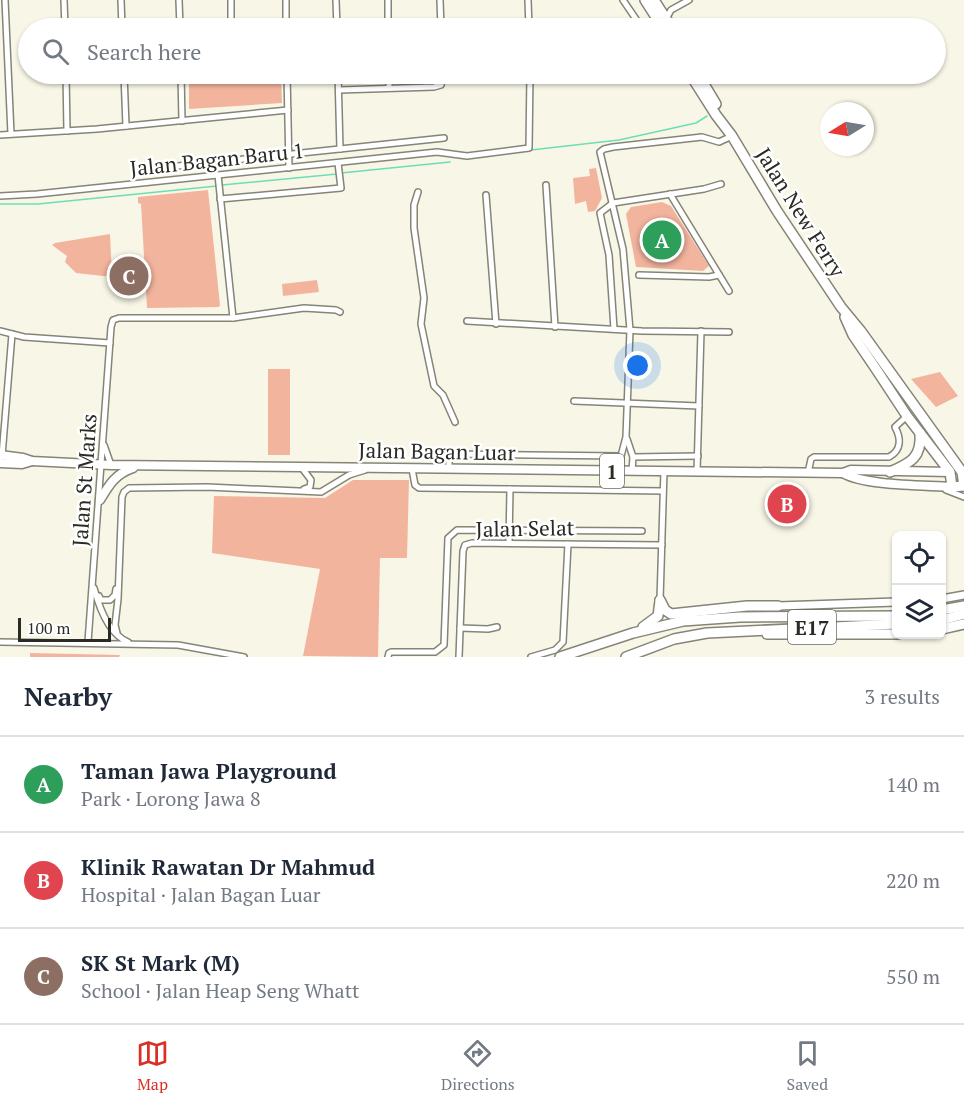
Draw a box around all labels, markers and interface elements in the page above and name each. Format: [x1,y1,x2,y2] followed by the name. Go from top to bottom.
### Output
[18,18,946,84] search box
[39,35,72,68] icon: search
[87,37,201,66] text: Search here
[820,102,874,156] north arrow
[129,136,305,182] street label: Jalan Bagan Baru 1
[750,142,852,282] street label: Jalan New Ferry
[642,218,682,262] pin: A
[110,254,148,298] pin: C
[623,351,652,380] your location
[65,413,103,547] street label: Jalan St Marks
[358,436,516,466] street label: Jalan Bagan Luar
[600,454,624,488] road number: 1
[768,482,806,526] pin: B
[475,513,575,543] street label: Jalan Selat
[892,531,946,639] map controls
[892,531,946,585] button: locate
[892,585,946,639] button: layers
[788,610,836,644] road number: E17
[18,615,111,642] scale bar
[27,617,70,639] text: 100 m
[24,679,112,713] text: Nearby
[865,683,940,710] text: 3 results
[81,756,337,785] text: Taman Jawa Playground
[36,771,51,798] text: A
[886,771,940,798] text: 140 m
[81,785,261,812] text: Park · Lorong Jawa 8
[81,852,375,881] text: Klinik Rawatan Dr Mahmud
[37,867,50,894] text: B
[886,867,940,894] text: 220 m
[81,881,320,908] text: Hospital · Jalan Bagan Luar
[81,948,240,977] text: SK St Mark (M)
[37,963,50,990] text: C
[886,963,940,990] text: 550 m
[81,977,360,1004] text: School · Jalan Heap Seng Whatt
[136,1037,169,1095] tab: Map
[441,1037,515,1095] tab: Directions
[787,1037,828,1095] tab: Saved

